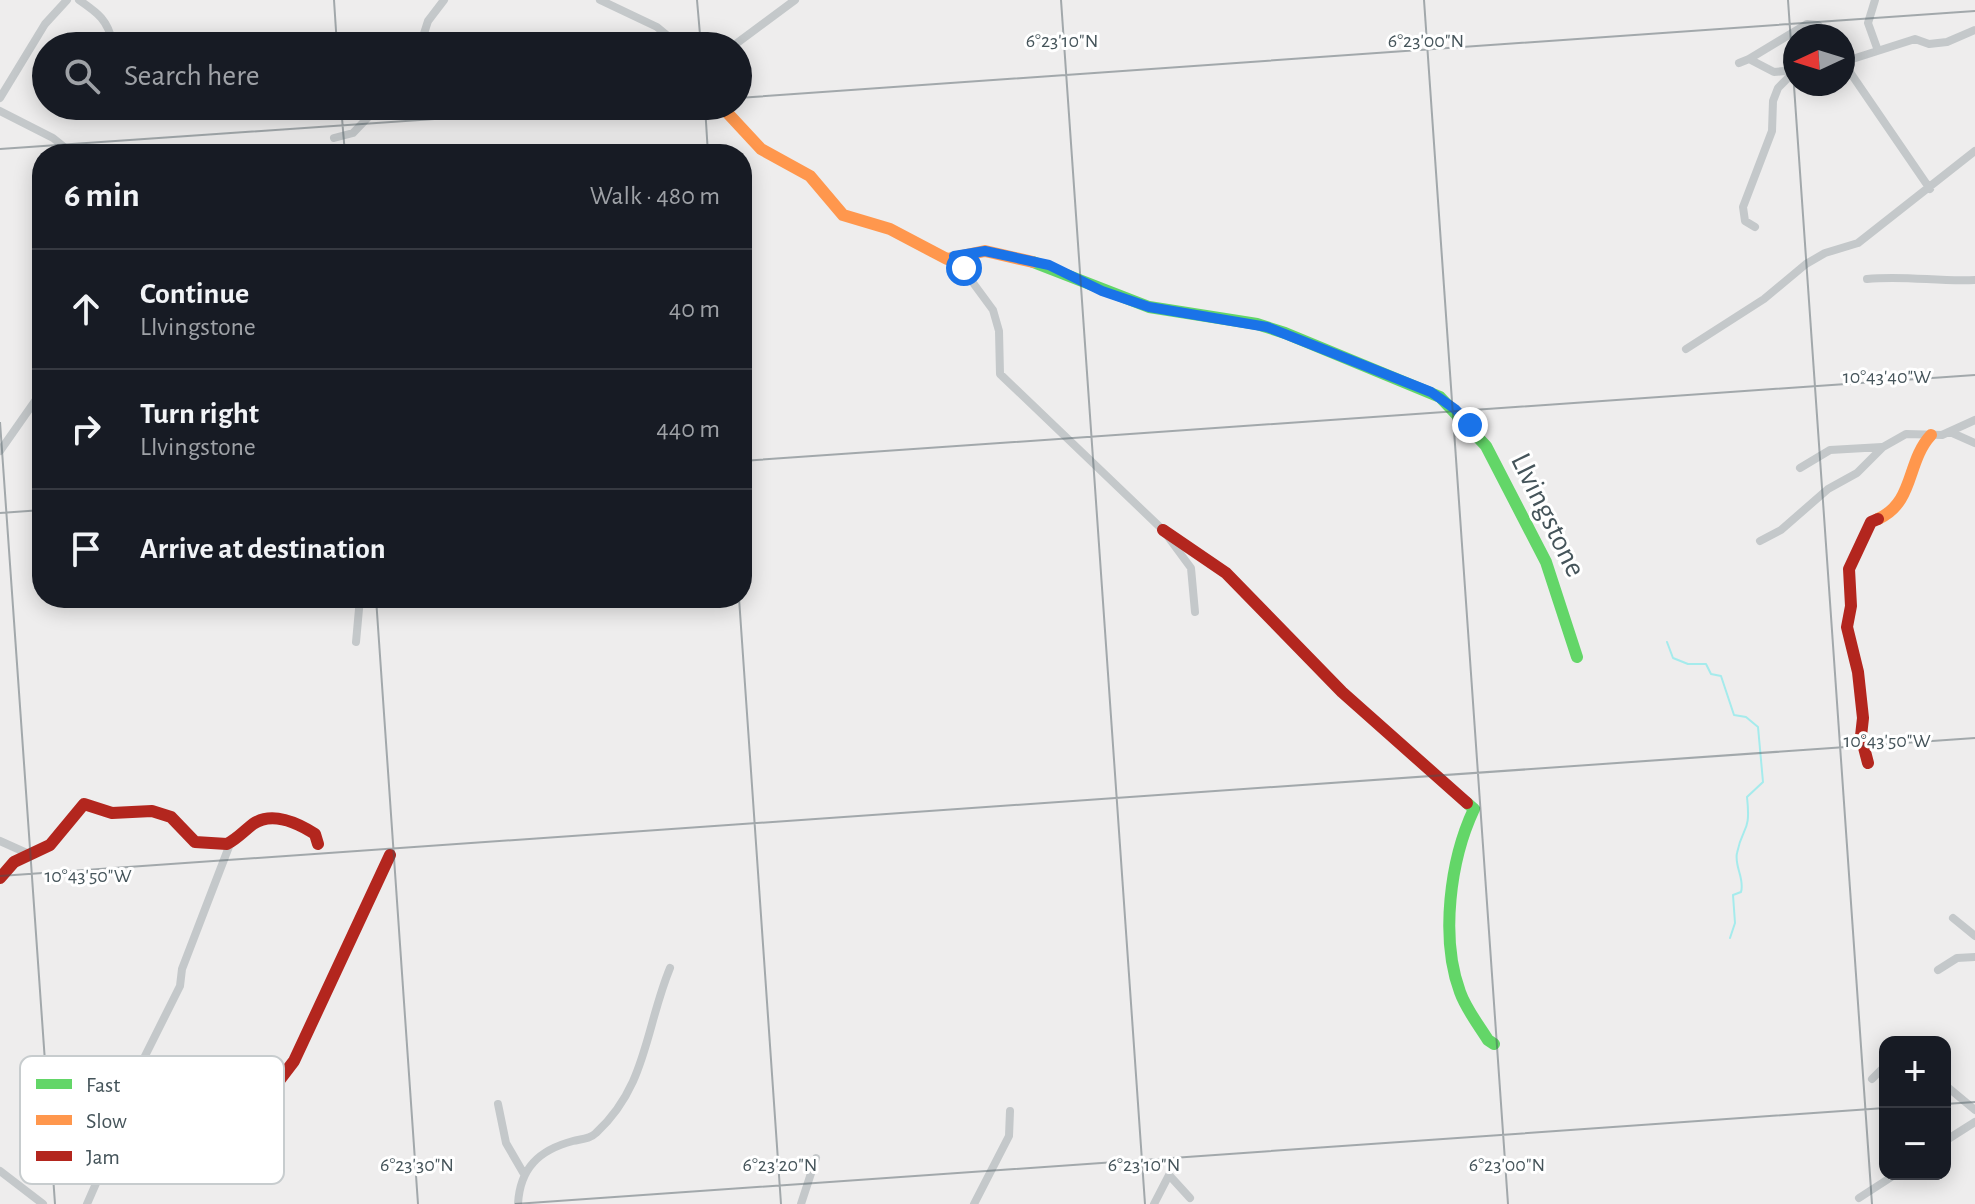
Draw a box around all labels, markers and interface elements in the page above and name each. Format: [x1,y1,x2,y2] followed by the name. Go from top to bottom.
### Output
[1783,24,1855,96] north arrow
[1026,31,1098,51] text: 6°23'10"N
[1388,31,1464,51] text: 6°23'00"N
[32,32,752,120] search box
[60,54,104,98] icon: search
[124,61,260,91] text: Search here
[64,179,140,213] text: 6 min
[590,183,720,209] text: Walk · 480 m
[946,250,982,286] route start
[140,279,249,309] text: Continue
[64,287,108,331] icon: ahead
[669,296,720,322] text: 40 m
[140,314,256,340] text: LIvingstone
[1843,367,1931,387] text: 10°43'40"W
[140,399,259,429] text: Turn right
[64,407,108,451] icon: right
[1452,407,1488,443] route end
[656,416,720,442] text: 440 m
[140,434,256,460] text: LIvingstone
[1505,448,1591,582] street label: LIvingstone
[64,527,108,571] icon: arrive
[140,534,386,564] text: Arrive at destination
[1843,731,1931,751] text: 10°43'50"W
[44,866,132,886] text: 10°43'50"W
[1879,1036,1951,1180] map controls
[1879,1036,1951,1108] button: +
[20,1056,284,1184] legend
[86,1074,120,1096] text: Fast
[1879,1108,1951,1180] button: −
[86,1110,127,1132] text: Slow
[86,1146,120,1168] text: Jam
[380,1155,454,1175] text: 6°23'30"N
[743,1155,817,1175] text: 6°23'20"N
[1108,1155,1180,1175] text: 6°23'10"N
[1469,1155,1545,1175] text: 6°23'00"N

